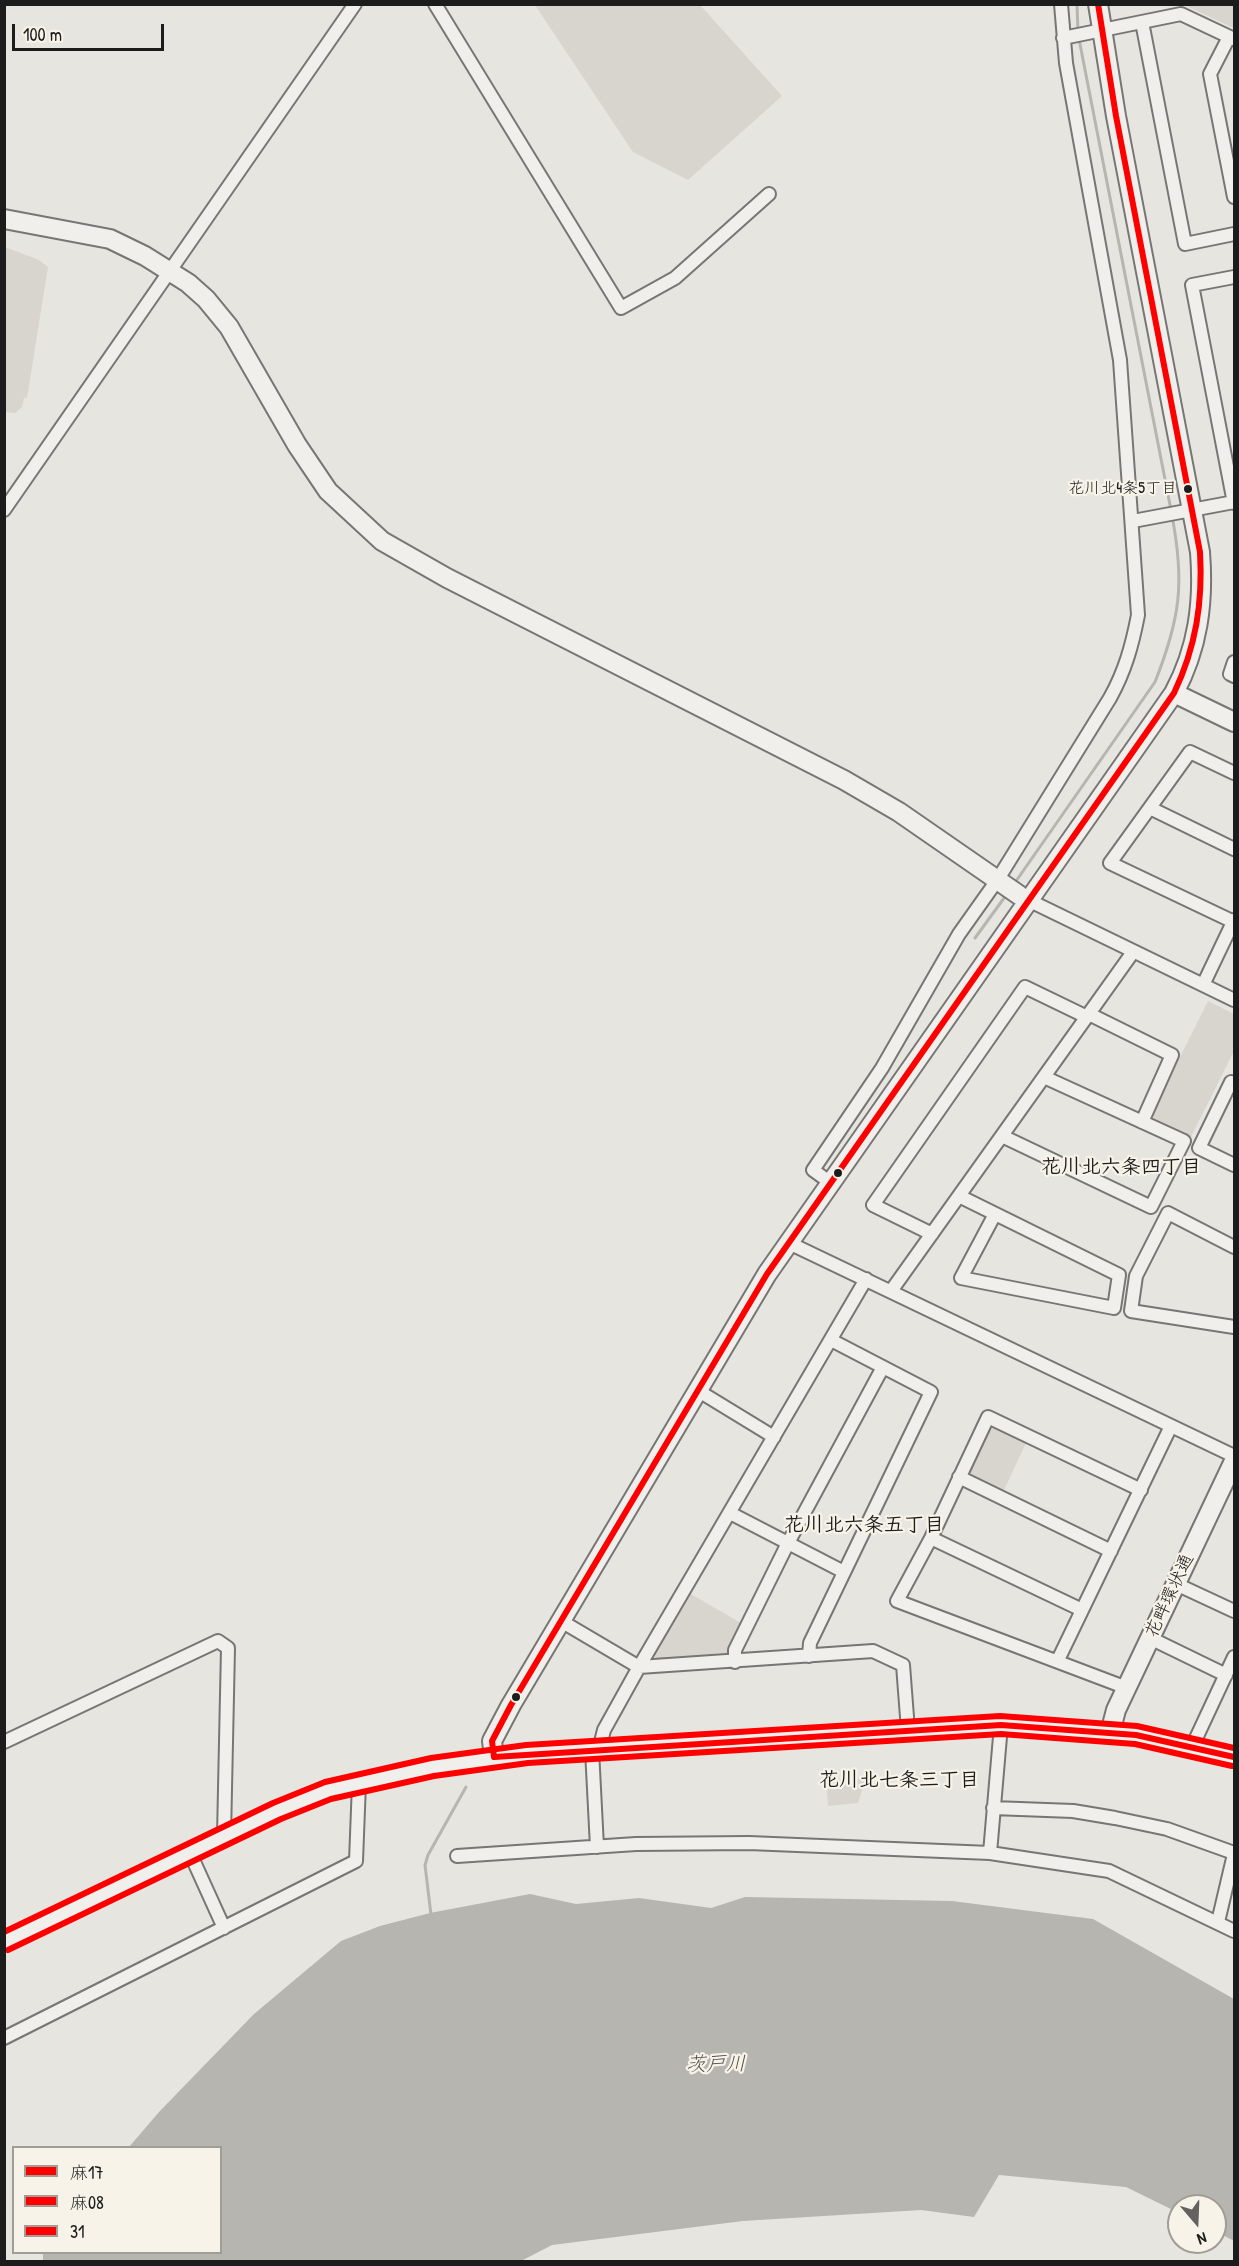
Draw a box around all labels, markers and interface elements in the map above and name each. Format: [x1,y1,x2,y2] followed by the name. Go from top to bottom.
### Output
[15,12,166,50] scale bar
[23,22,62,47] text: 100 m
[1068,479,1177,499] place label: 花川北4条5丁目
[1182,483,1194,495] marker: 花川北4条5丁目
[1041,1156,1201,1180] district label: 花川北六条四丁目
[832,1167,844,1179] unlabelled marker
[784,1514,944,1538] district label: 花川北六条五丁目
[1141,1551,1199,1641] street label: 花畔環状通
[510,1691,522,1703] unlabelled marker
[819,1769,979,1793] district label: 花川北七条三丁目
[686,2052,746,2078] water label: 茨戸川
[12,2146,222,2254] legend
[70,2160,103,2185] text: 麻17
[70,2190,104,2215] text: 麻08
[1167,2194,1227,2254] north arrow
[70,2219,85,2244] text: 31
[1195,2227,1210,2251] text: N

